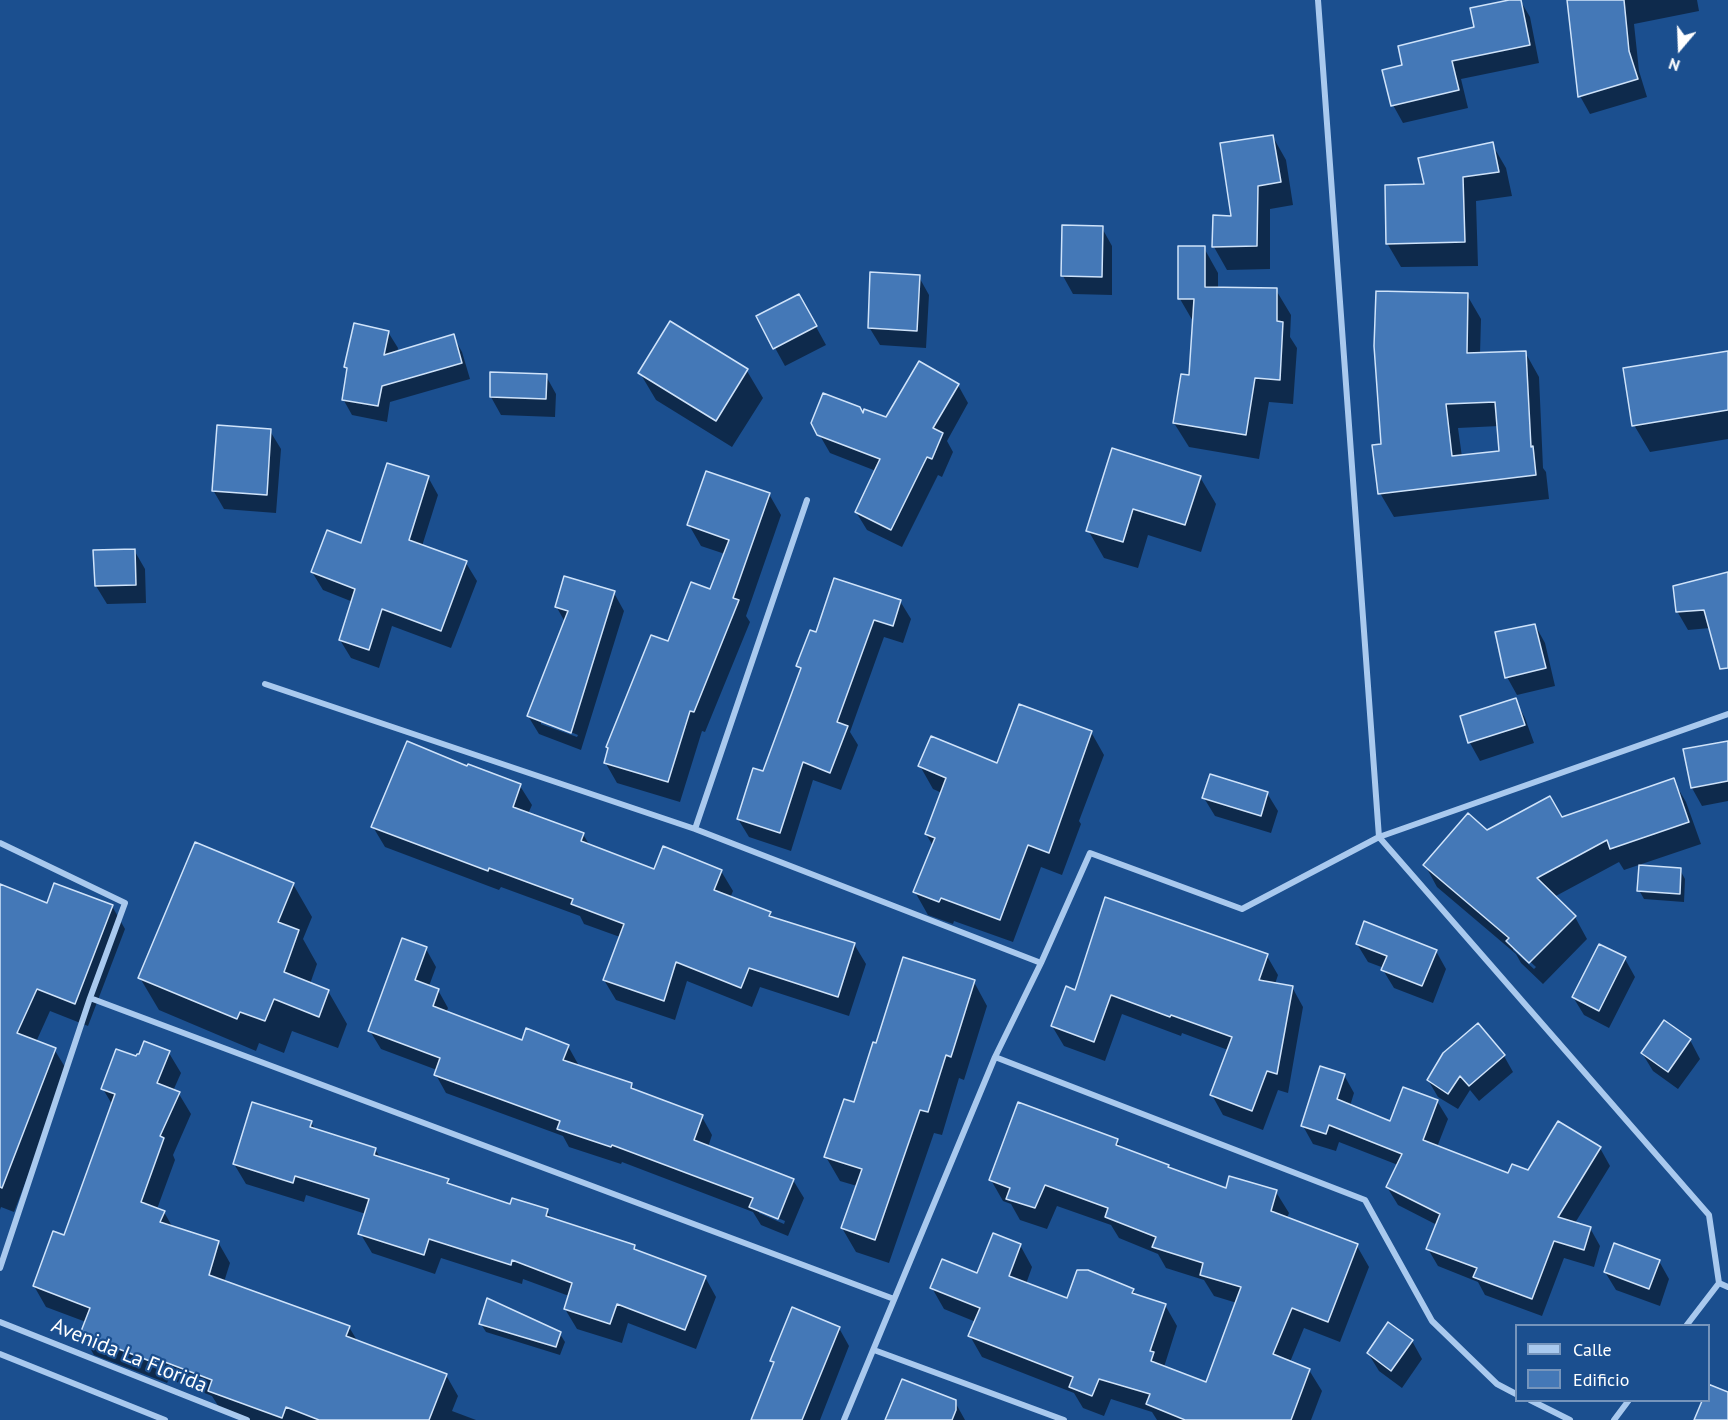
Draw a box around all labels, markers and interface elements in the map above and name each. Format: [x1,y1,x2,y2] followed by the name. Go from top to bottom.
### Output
[1650,18,1710,78] north arrow
[1666,54,1682,76] text: N
[47,1313,211,1399] street label: Avenida La Florida
[1515,1324,1710,1402] legend
[1573,1338,1612,1361] text: Calle
[1573,1368,1629,1391] text: Edificio

